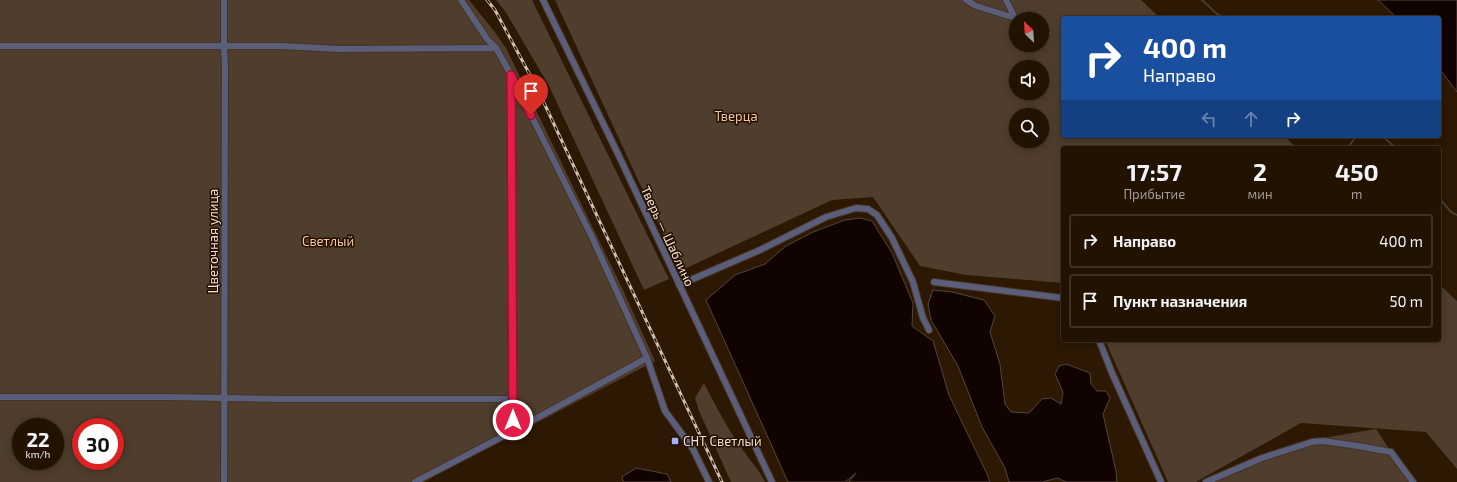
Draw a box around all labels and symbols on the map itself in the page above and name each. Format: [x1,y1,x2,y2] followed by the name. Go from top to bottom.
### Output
[1009,12,1049,52] north arrow
[514,74,548,115] pin
[714,108,758,124] park label: Тверца
[638,183,698,289] street label: Тверь — Шаблино
[205,189,221,293] street label: Цветочная улица
[302,233,354,249] park label: Светлый
[492,399,534,441] position arrow
[72,418,124,470] speed limit sign: 30
[683,433,762,449] place label: СНТ Светлый
[670,436,680,446] marker: СНТ Светлый

